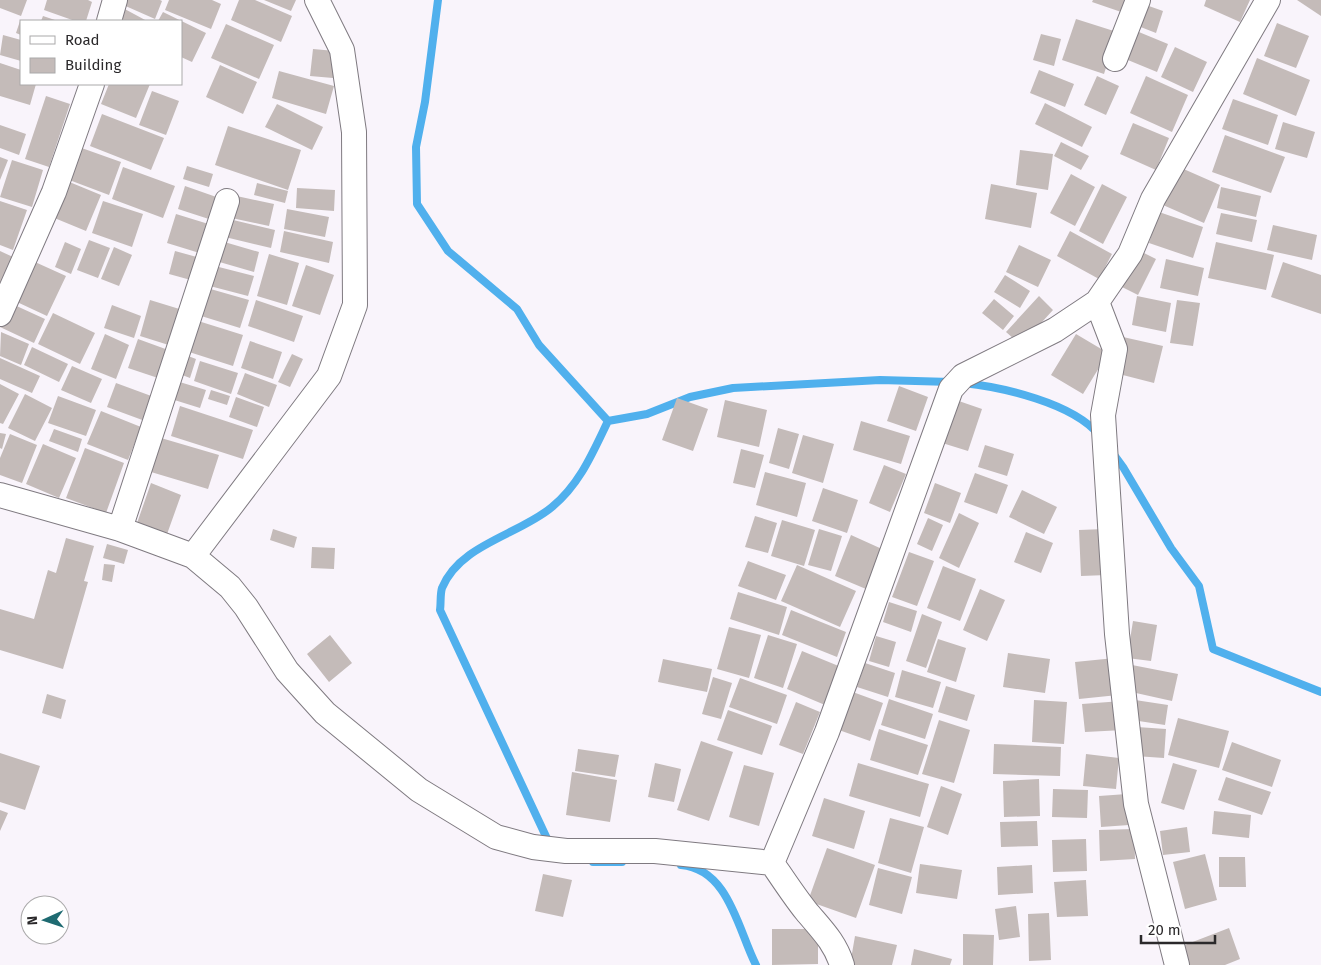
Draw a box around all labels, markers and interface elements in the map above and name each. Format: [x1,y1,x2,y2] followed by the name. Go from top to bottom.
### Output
[20,20,182,85] legend
[65,31,100,49] text: Road
[65,56,121,74] text: Building
[20,895,70,945] north arrow
[1141,912,1215,944] scale bar
[24,916,41,926] text: N
[1148,921,1181,939] text: 20 m

